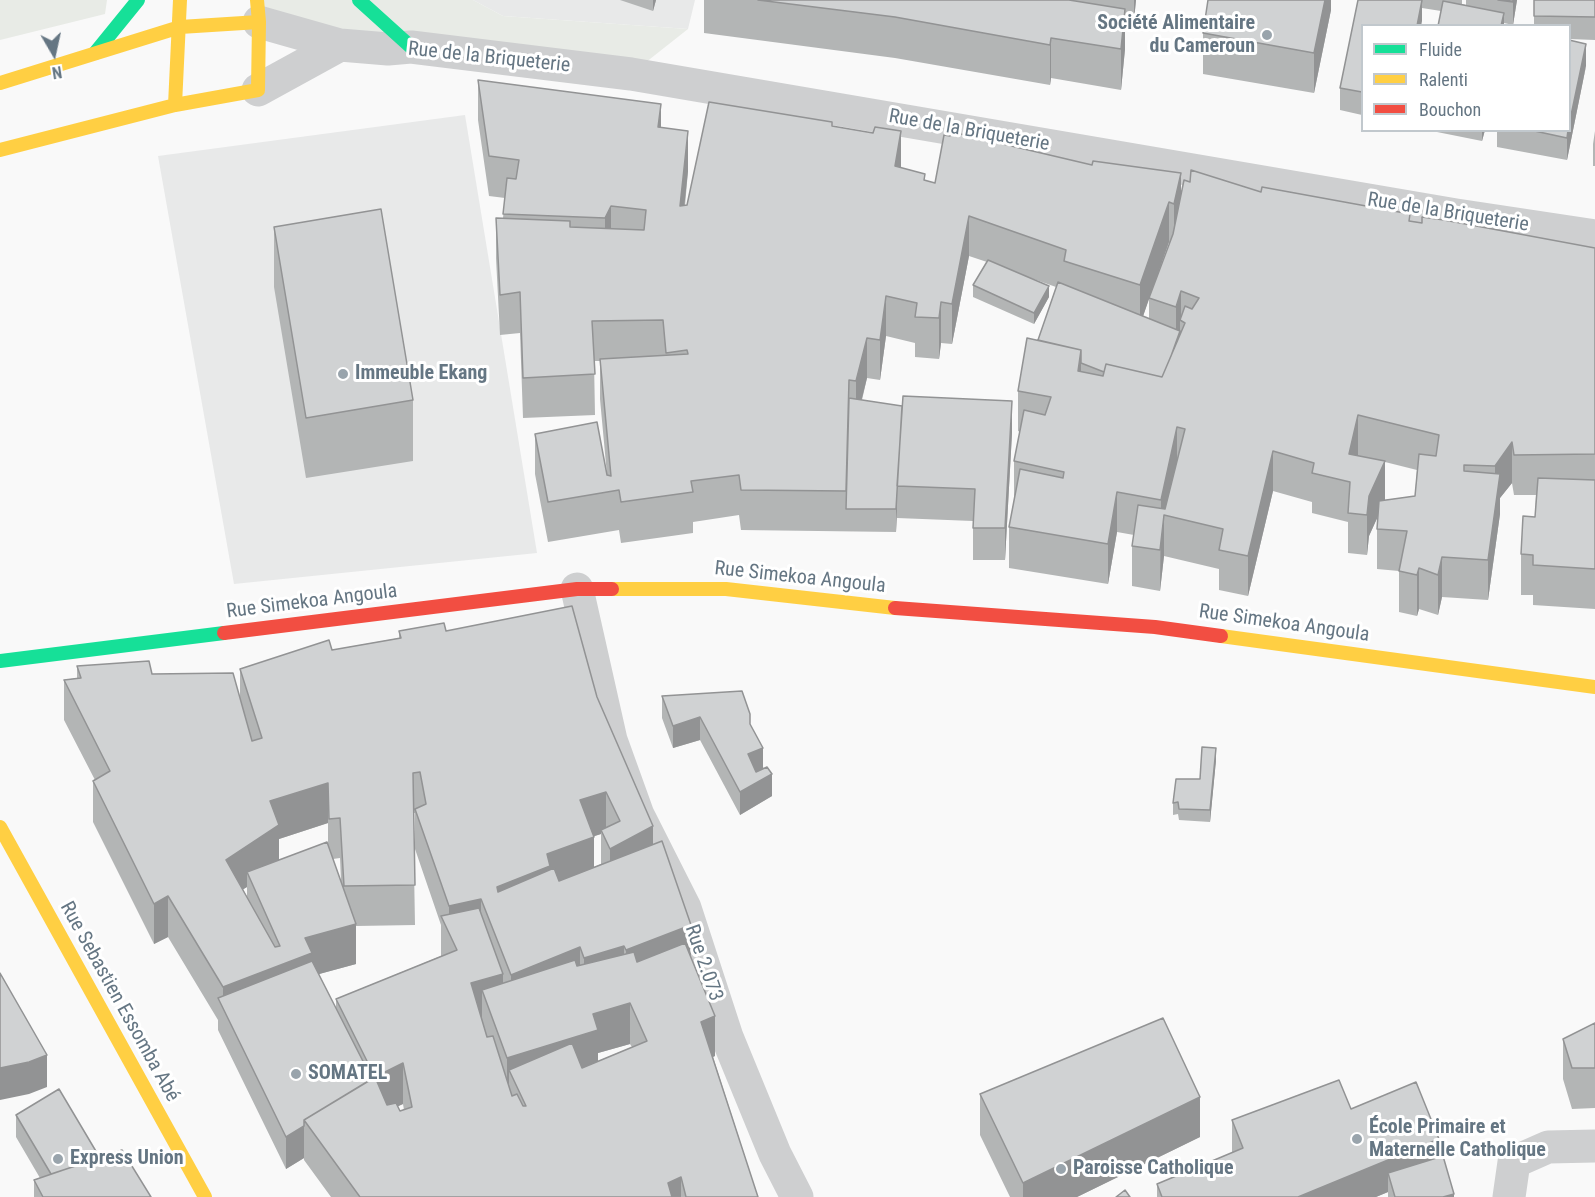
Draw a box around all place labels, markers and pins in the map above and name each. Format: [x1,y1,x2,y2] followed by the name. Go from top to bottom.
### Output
[1097,12,1255,59] place label: Société Alimentaire du Cameroun
[1260,28,1274,42] marker: Société Alimentaire du Cameroun
[355,362,487,386] place label: Immeuble Ekang
[336,367,350,381] marker: Immeuble Ekang
[308,1062,387,1086] place label: SOMATEL
[289,1067,303,1081] marker: SOMATEL
[1369,1116,1546,1163] place label: École Primaire et Maternelle Catholique
[1350,1132,1364,1146] marker: École Primaire et Maternelle Catholique
[70,1147,184,1171] place label: Express Union
[51,1152,65,1166] marker: Express Union
[1073,1157,1233,1181] place label: Paroisse Catholique
[1054,1162,1068,1176] marker: Paroisse Catholique

